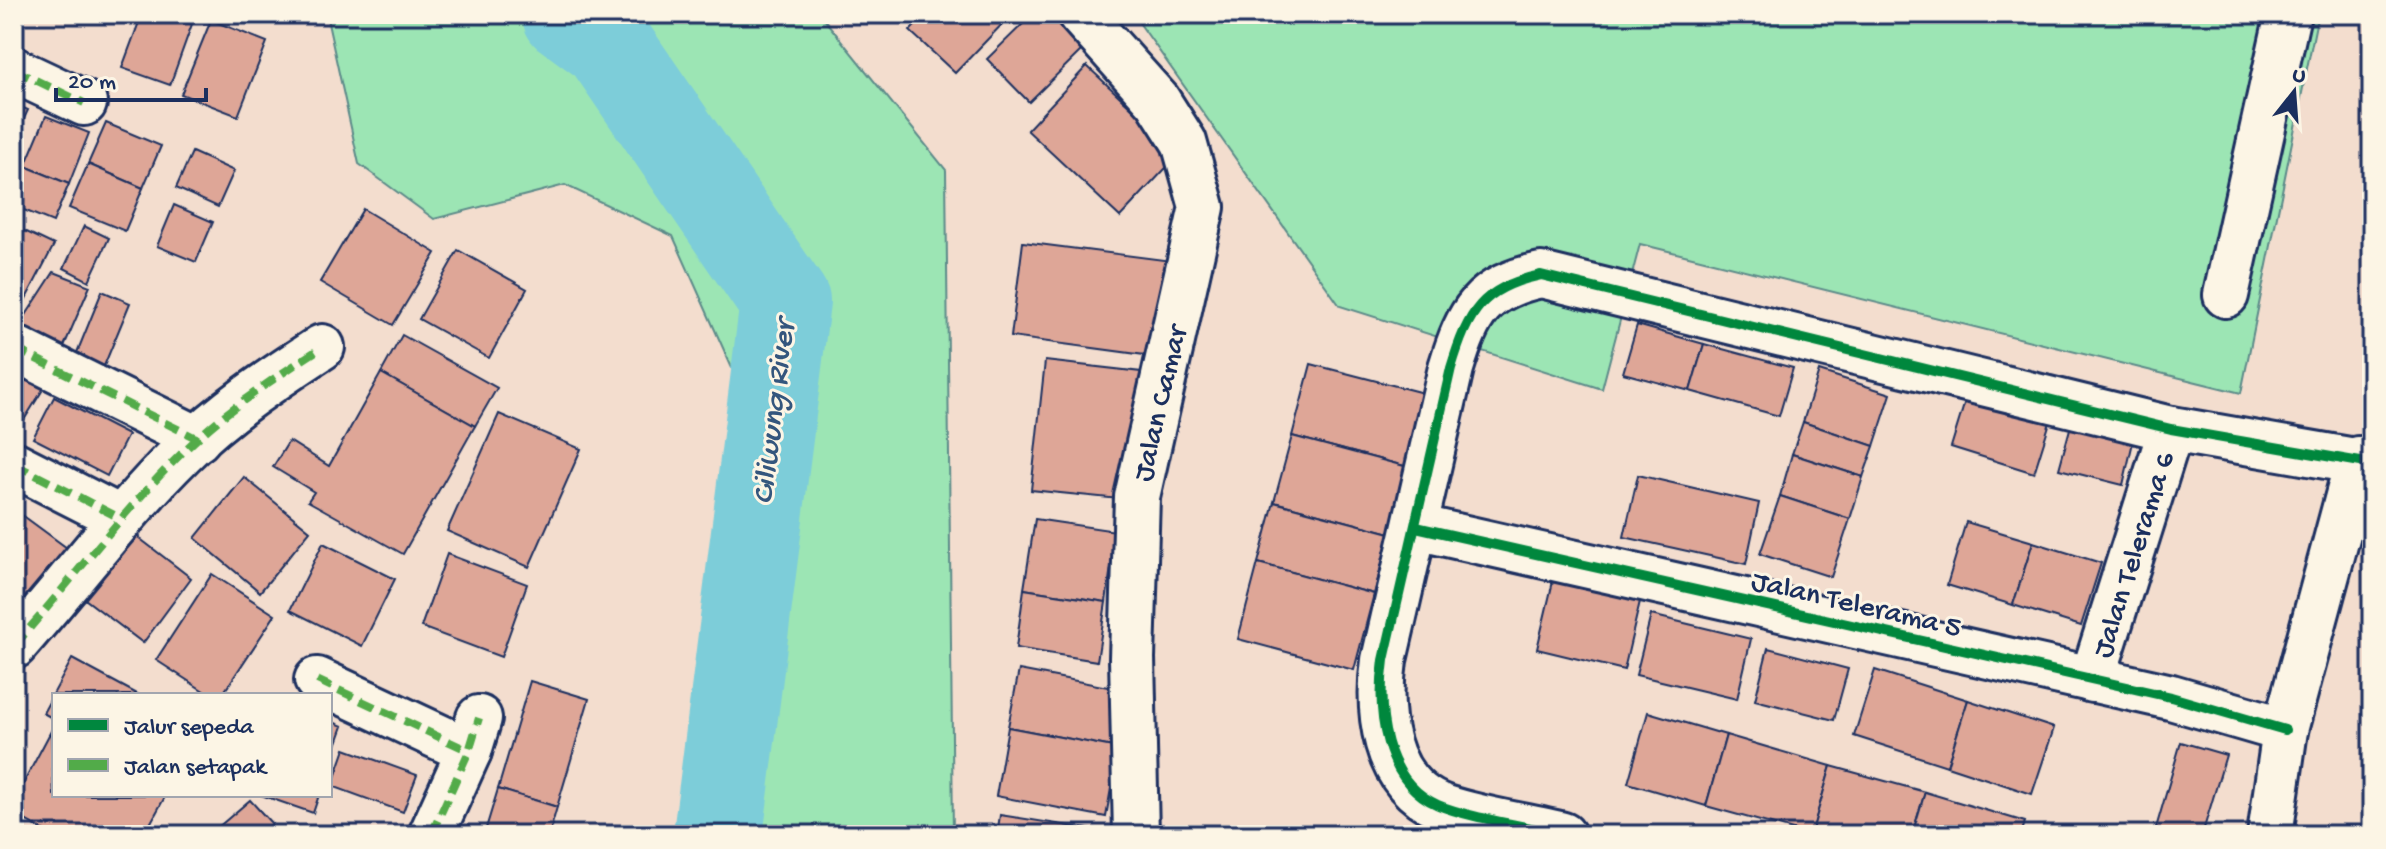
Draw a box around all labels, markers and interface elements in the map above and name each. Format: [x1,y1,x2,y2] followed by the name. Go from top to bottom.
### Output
[56,52,206,102] scale bar
[2254,52,2334,132] north arrow
[2289,62,2309,91] text: U
[68,69,116,98] text: 20 m
[746,313,807,507] water label: Ciliwung River
[1127,320,1198,485] street label: Jalan Camar
[2087,447,2185,663] street label: Jalan Telerama 6
[1748,565,1964,648] street label: Jalan Telerama 5
[52,693,332,797] legend
[124,714,254,743] text: Jalur sepeda
[124,754,268,783] text: Jalan setapak

